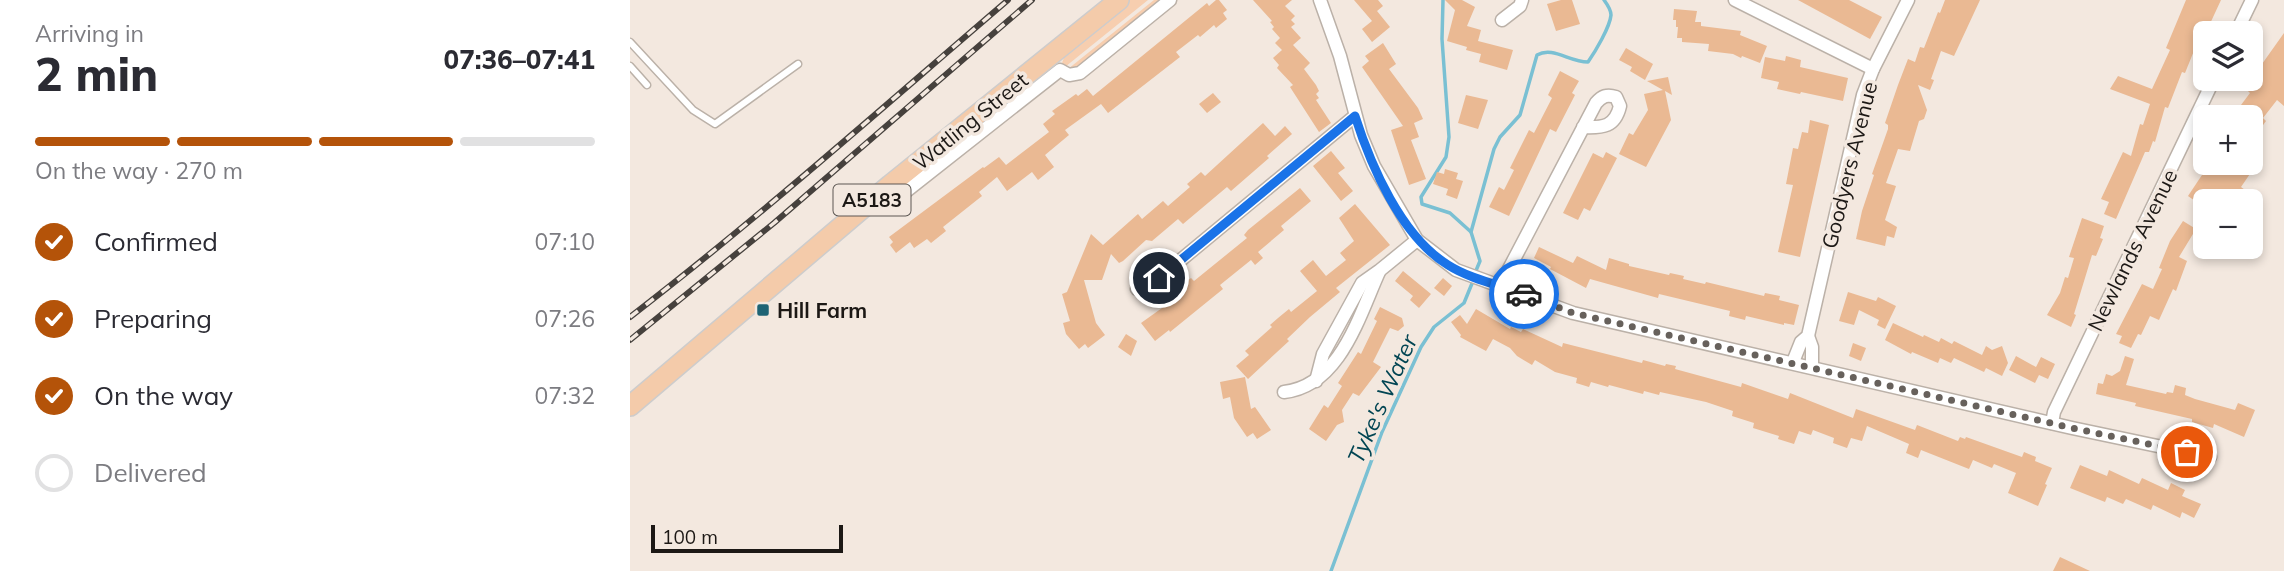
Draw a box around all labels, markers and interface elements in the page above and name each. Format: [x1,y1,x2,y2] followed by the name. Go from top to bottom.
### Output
[35,19,144,48] text: Arriving in
[2193,21,2263,259] map controls
[2193,21,2263,91] button: layers
[444,43,595,76] text: 07:36–07:41
[35,45,158,103] text: 2 min
[907,67,1033,175] street label: Watling Street
[1816,79,1882,251] street label: Goodyers Avenue
[2193,105,2263,175] button: +
[35,156,243,185] text: On the way · 270 m
[2082,165,2182,335] street label: Newlands Avenue
[834,184,910,216] road number: A5183
[2193,189,2263,259] button: −
[35,223,73,261] icon: check
[94,225,218,258] text: Confirmed
[535,227,595,256] text: 07:10
[1129,248,1189,308] pin
[1140,259,1178,297] icon: home
[1489,259,1559,329] courier
[1505,275,1543,313] icon: car
[777,297,867,323] place label: Hill Farm
[35,300,73,338] icon: check
[94,302,212,335] text: Preparing
[755,302,771,318] marker: Hill Farm
[535,304,595,333] text: 07:26
[1341,329,1424,468] water label: Tyke's Water
[35,377,73,415] icon: check
[94,379,233,412] text: On the way
[535,381,595,410] text: 07:32
[2157,422,2217,482] pin
[2168,433,2206,471] icon: bag
[94,456,207,489] text: Delivered
[651,522,844,554] scale bar
[662,525,718,549] text: 100 m

